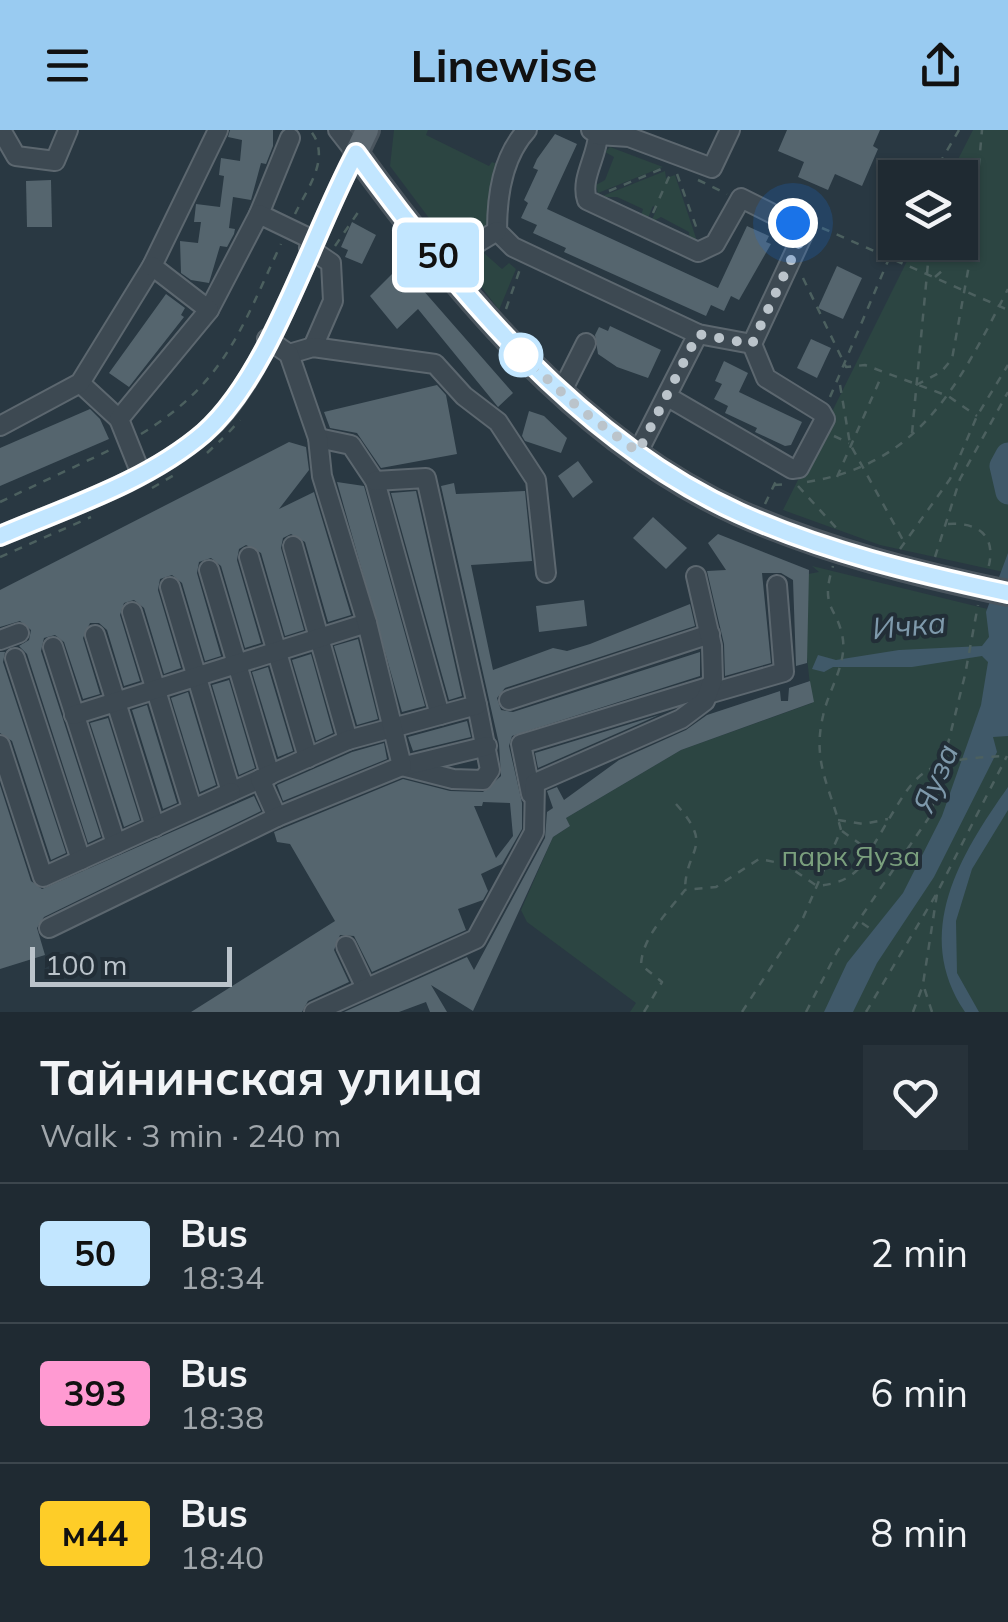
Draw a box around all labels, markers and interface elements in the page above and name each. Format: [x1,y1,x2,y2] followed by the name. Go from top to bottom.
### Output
[410,37,598,93] text: Linewise
[40,38,95,93] icon: menu
[913,38,968,93] icon: share
[878,160,978,260] map controls
[878,160,978,260] button: layers
[768,198,818,248] your location
[393,222,483,288] line badge: 50
[417,233,459,277] text: 50
[500,334,542,376] unlabelled marker
[871,603,947,647] water label: Ичка
[903,738,966,819] water label: Яуза
[782,838,920,873] park label: парк Яуза
[30,942,232,986] scale bar
[45,947,127,982] text: 100 m
[863,1045,968,1150] button: heart
[40,1047,483,1107] text: Тайнинская улица
[40,1115,341,1155] text: Walk · 3 min · 240 m
[180,1209,248,1257] text: Bus
[871,1229,968,1277] text: 2 min
[74,1231,116,1275] text: 50
[180,1257,264,1297] text: 18:34
[180,1349,248,1397] text: Bus
[871,1369,968,1417] text: 6 min
[63,1371,127,1415] text: 393
[180,1397,264,1437] text: 18:38
[180,1489,248,1537] text: Bus
[871,1509,968,1557] text: 8 min
[62,1511,128,1555] text: м44
[180,1537,264,1577] text: 18:40

